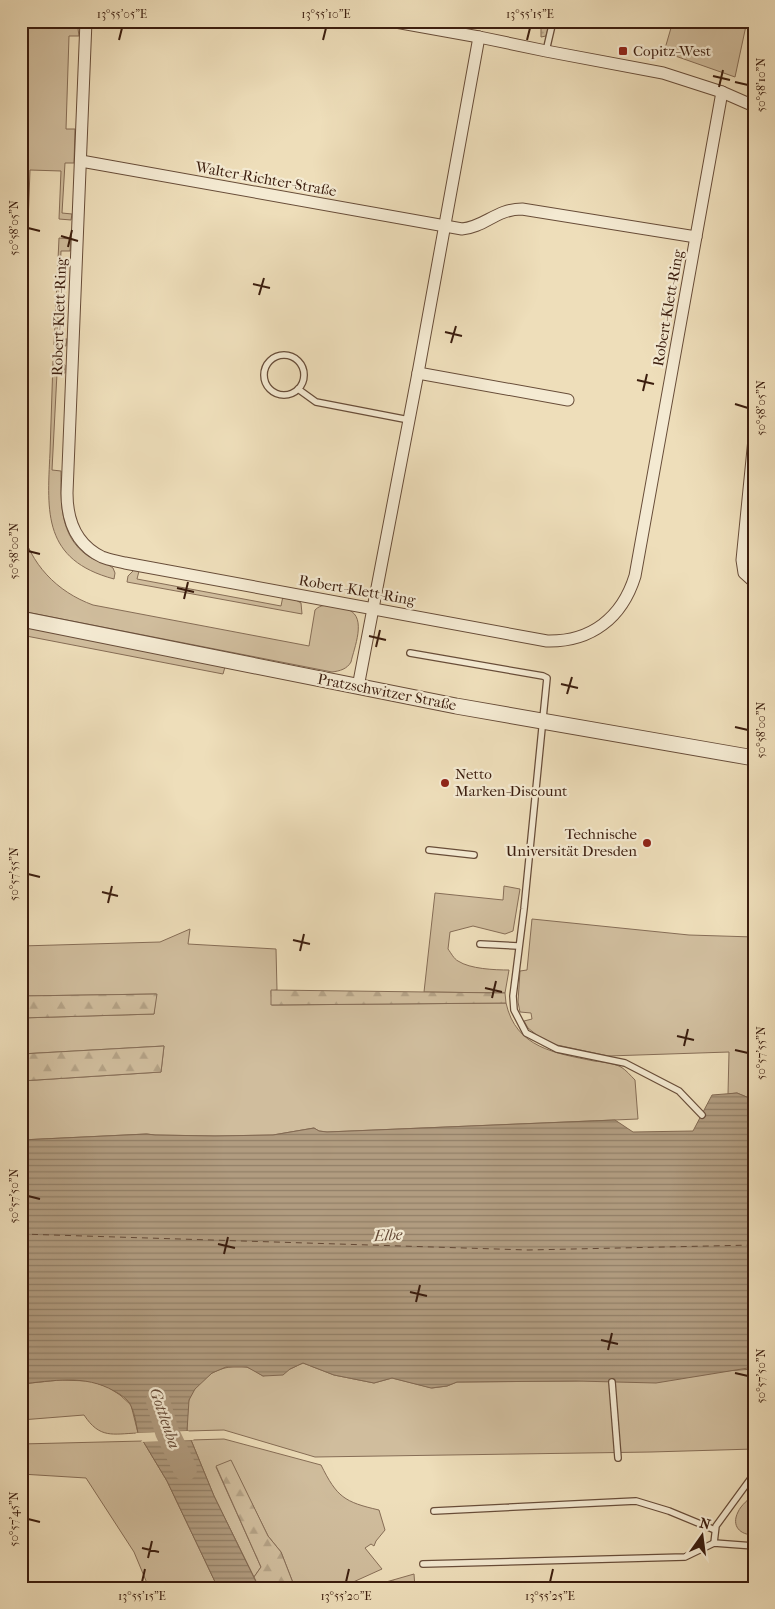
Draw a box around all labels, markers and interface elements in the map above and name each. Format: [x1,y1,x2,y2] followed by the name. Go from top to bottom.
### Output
[97,7,147,21] text: 13°55'05"E
[301,7,351,21] text: 13°55'10"E
[506,7,554,21] text: 13°55'15"E
[633,42,712,60] place label: Copitz-West
[617,45,629,57] marker: Copitz-West
[754,58,768,112] text: 50°58'10"N
[193,158,338,200] street label: Walter-Richter-Straße
[7,200,21,256] text: 50°58'05"N
[649,247,687,368] street label: Robert-Klett-Ring
[48,257,70,376] street label: Robert-Klett-Ring
[754,380,768,436] text: 50°58'05"N
[7,523,21,579] text: 50°58'00"N
[297,571,418,609] street label: Robert-Klett-Ring
[316,670,459,714] street label: Pratzschwitzer Straße
[754,702,768,758] text: 50°58'00"N
[455,765,568,800] place label: Netto Marken-Discount
[439,777,451,789] marker: Netto Marken-Discount
[506,825,638,860] place label: Technische Universität Dresden
[641,837,653,849] marker: Technische Universität Dresden
[7,847,21,901] text: 50°57'55"N
[754,1026,768,1080] text: 50°57'55"N
[7,1168,21,1224] text: 50°57'50"N
[372,1225,403,1245] water label: Elbe
[754,1348,768,1404] text: 50°57'50"N
[146,1385,184,1451] water label: Gottleuba
[7,1491,21,1547] text: 50°57'45"N
[678,1512,728,1562] north arrow
[698,1514,713,1533] text: N
[118,1589,166,1603] text: 13°55'15"E
[320,1589,372,1603] text: 13°55'20"E
[525,1589,575,1603] text: 13°55'25"E

